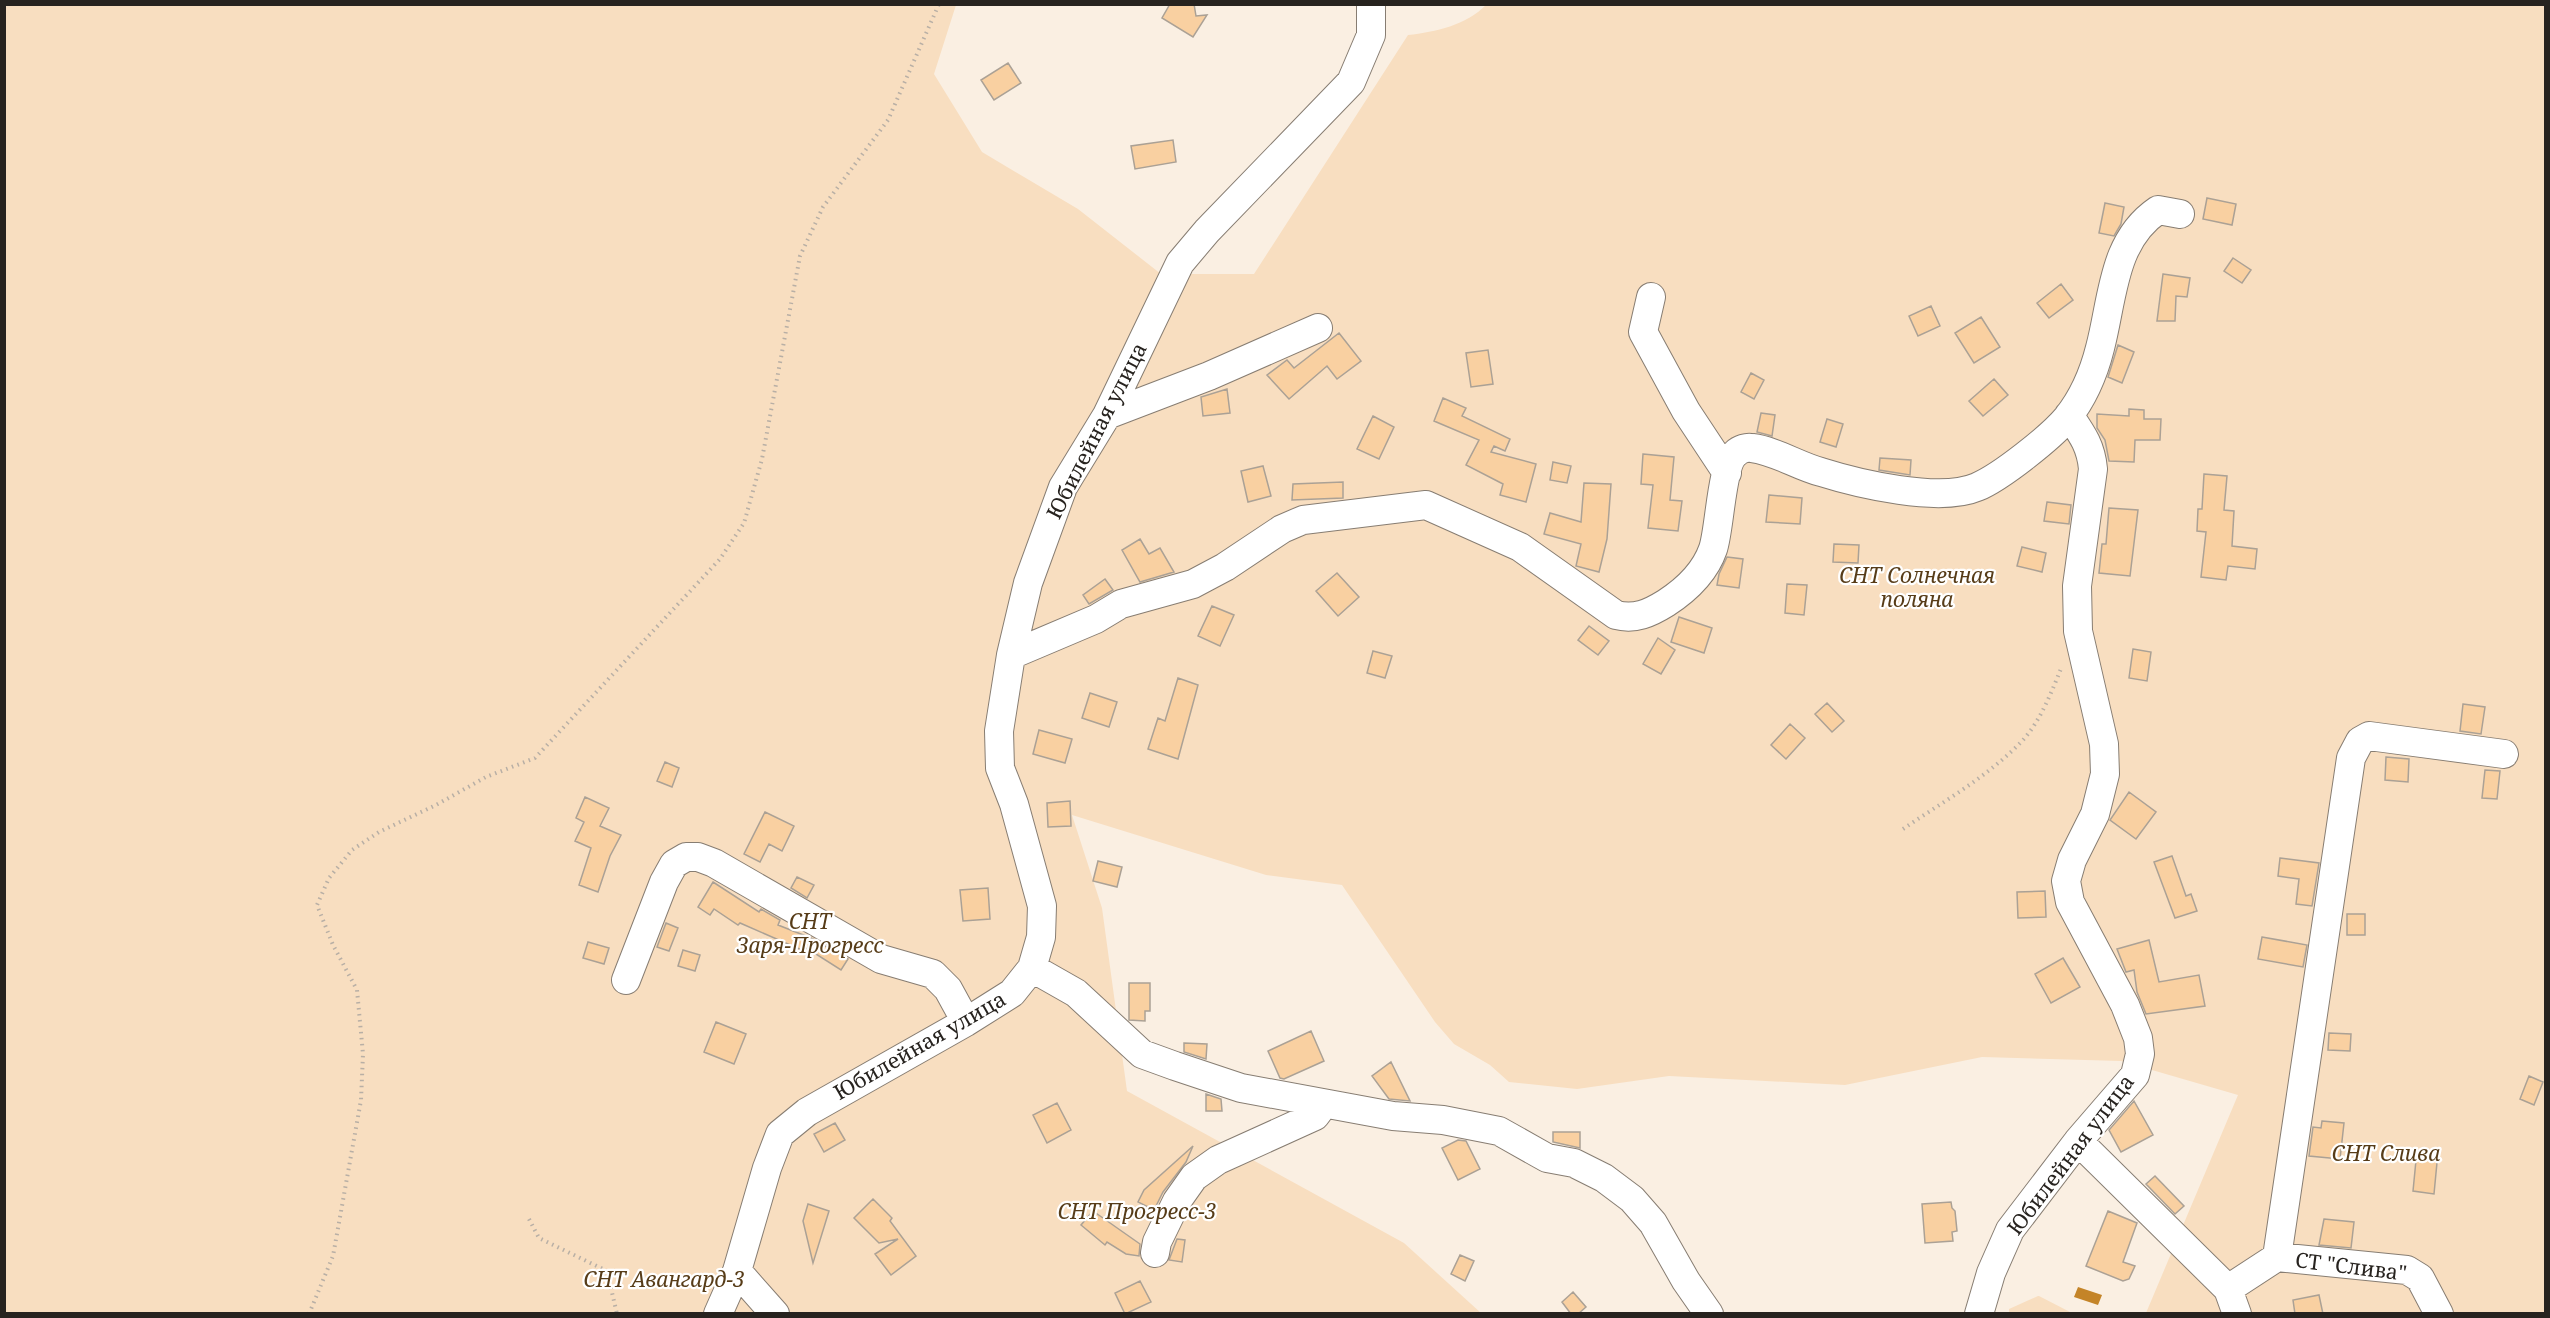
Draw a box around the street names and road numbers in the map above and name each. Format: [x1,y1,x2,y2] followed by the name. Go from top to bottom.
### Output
[1039,338,1153,524] street label: Юбилейная улица
[828,984,1011,1106] street label: Юбилейная улица
[2001,1068,2140,1240] street label: Юбилейная улица
[2294,1245,2408,1287] street label: СТ "Слива"

